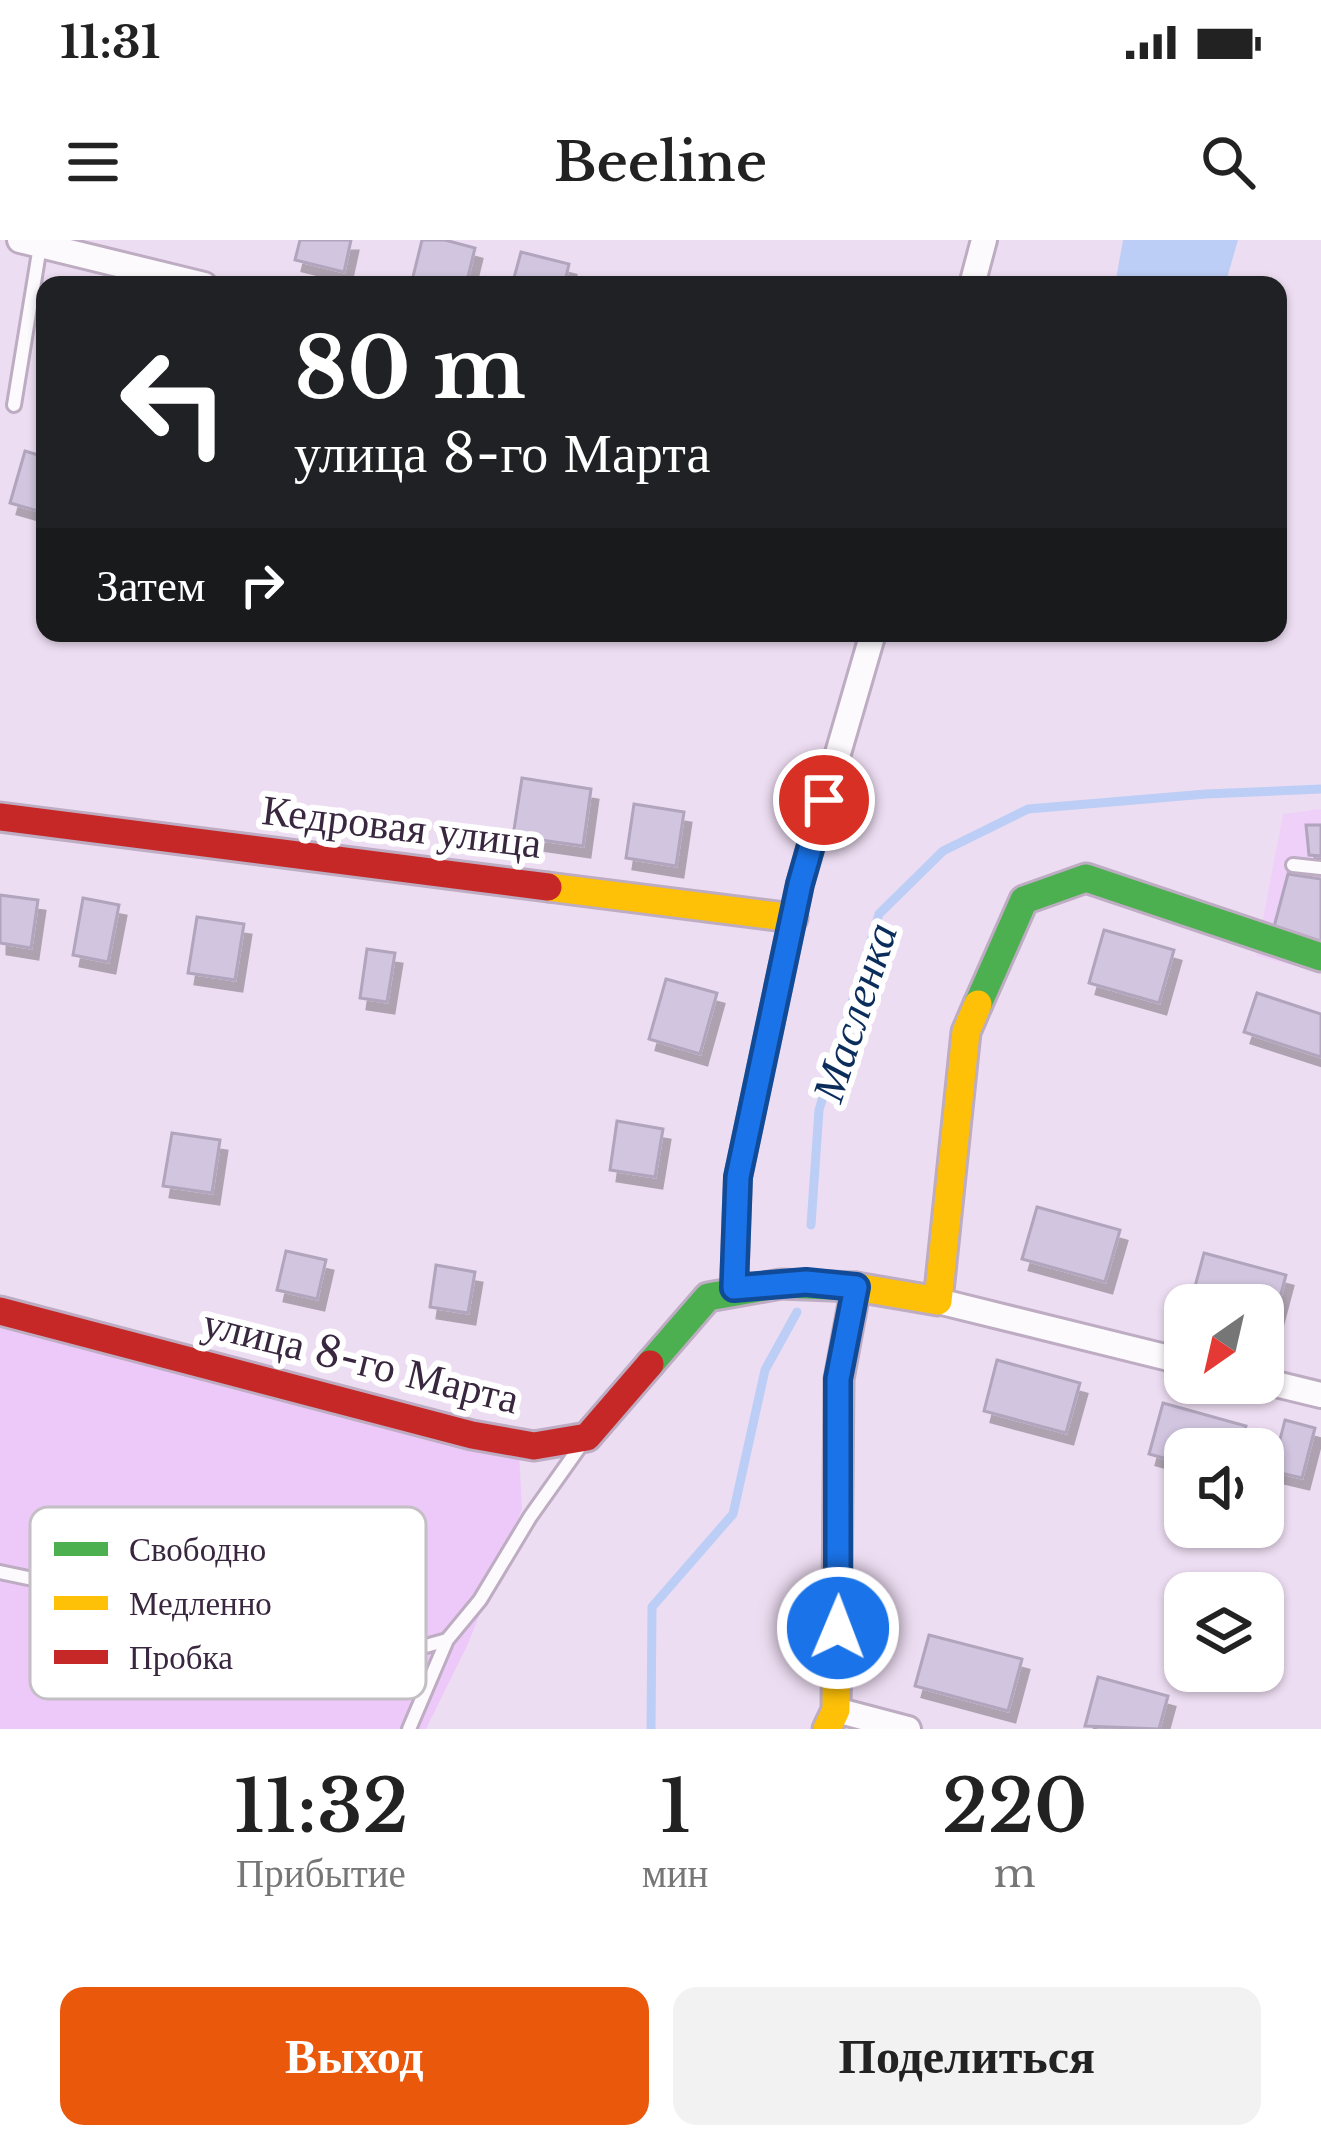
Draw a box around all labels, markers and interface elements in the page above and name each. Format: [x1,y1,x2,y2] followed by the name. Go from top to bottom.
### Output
[60,14,160,70] text: 11:31
[60,129,126,195] icon: menu
[554,129,767,196] text: Beeline
[1195,129,1261,195] icon: search
[294,317,526,421] text: 80 m
[96,324,252,480] icon: left
[294,420,710,487] text: улица 8-го Марта
[229,552,295,618] icon: right
[96,557,205,613] text: Затем
[773,749,875,851] pin
[791,767,857,833] icon: arrive
[259,783,545,869] street label: Кедровая улица
[799,915,909,1109] water label: Масленка
[1164,1284,1284,1404] north arrow
[1164,1284,1284,1692] map controls
[198,1296,525,1424] street label: улица 8-го Марта
[1164,1428,1284,1548] button: sound
[30,1507,426,1699] legend
[129,1529,266,1570] text: Свободно
[775,1565,901,1691] position arrow
[1164,1572,1284,1692] button: layers
[129,1583,272,1624] text: Медленно
[129,1637,233,1678] text: Пробка
[233,1762,409,1851] text: 11:32
[659,1762,691,1851] text: 1
[942,1762,1088,1851] text: 220
[236,1849,406,1898] text: Прибытие
[642,1849,708,1898] text: мин
[994,1849,1036,1898] text: m
[60,1987,649,2125] button: Выход
[673,1987,1261,2125] button: Поделиться

